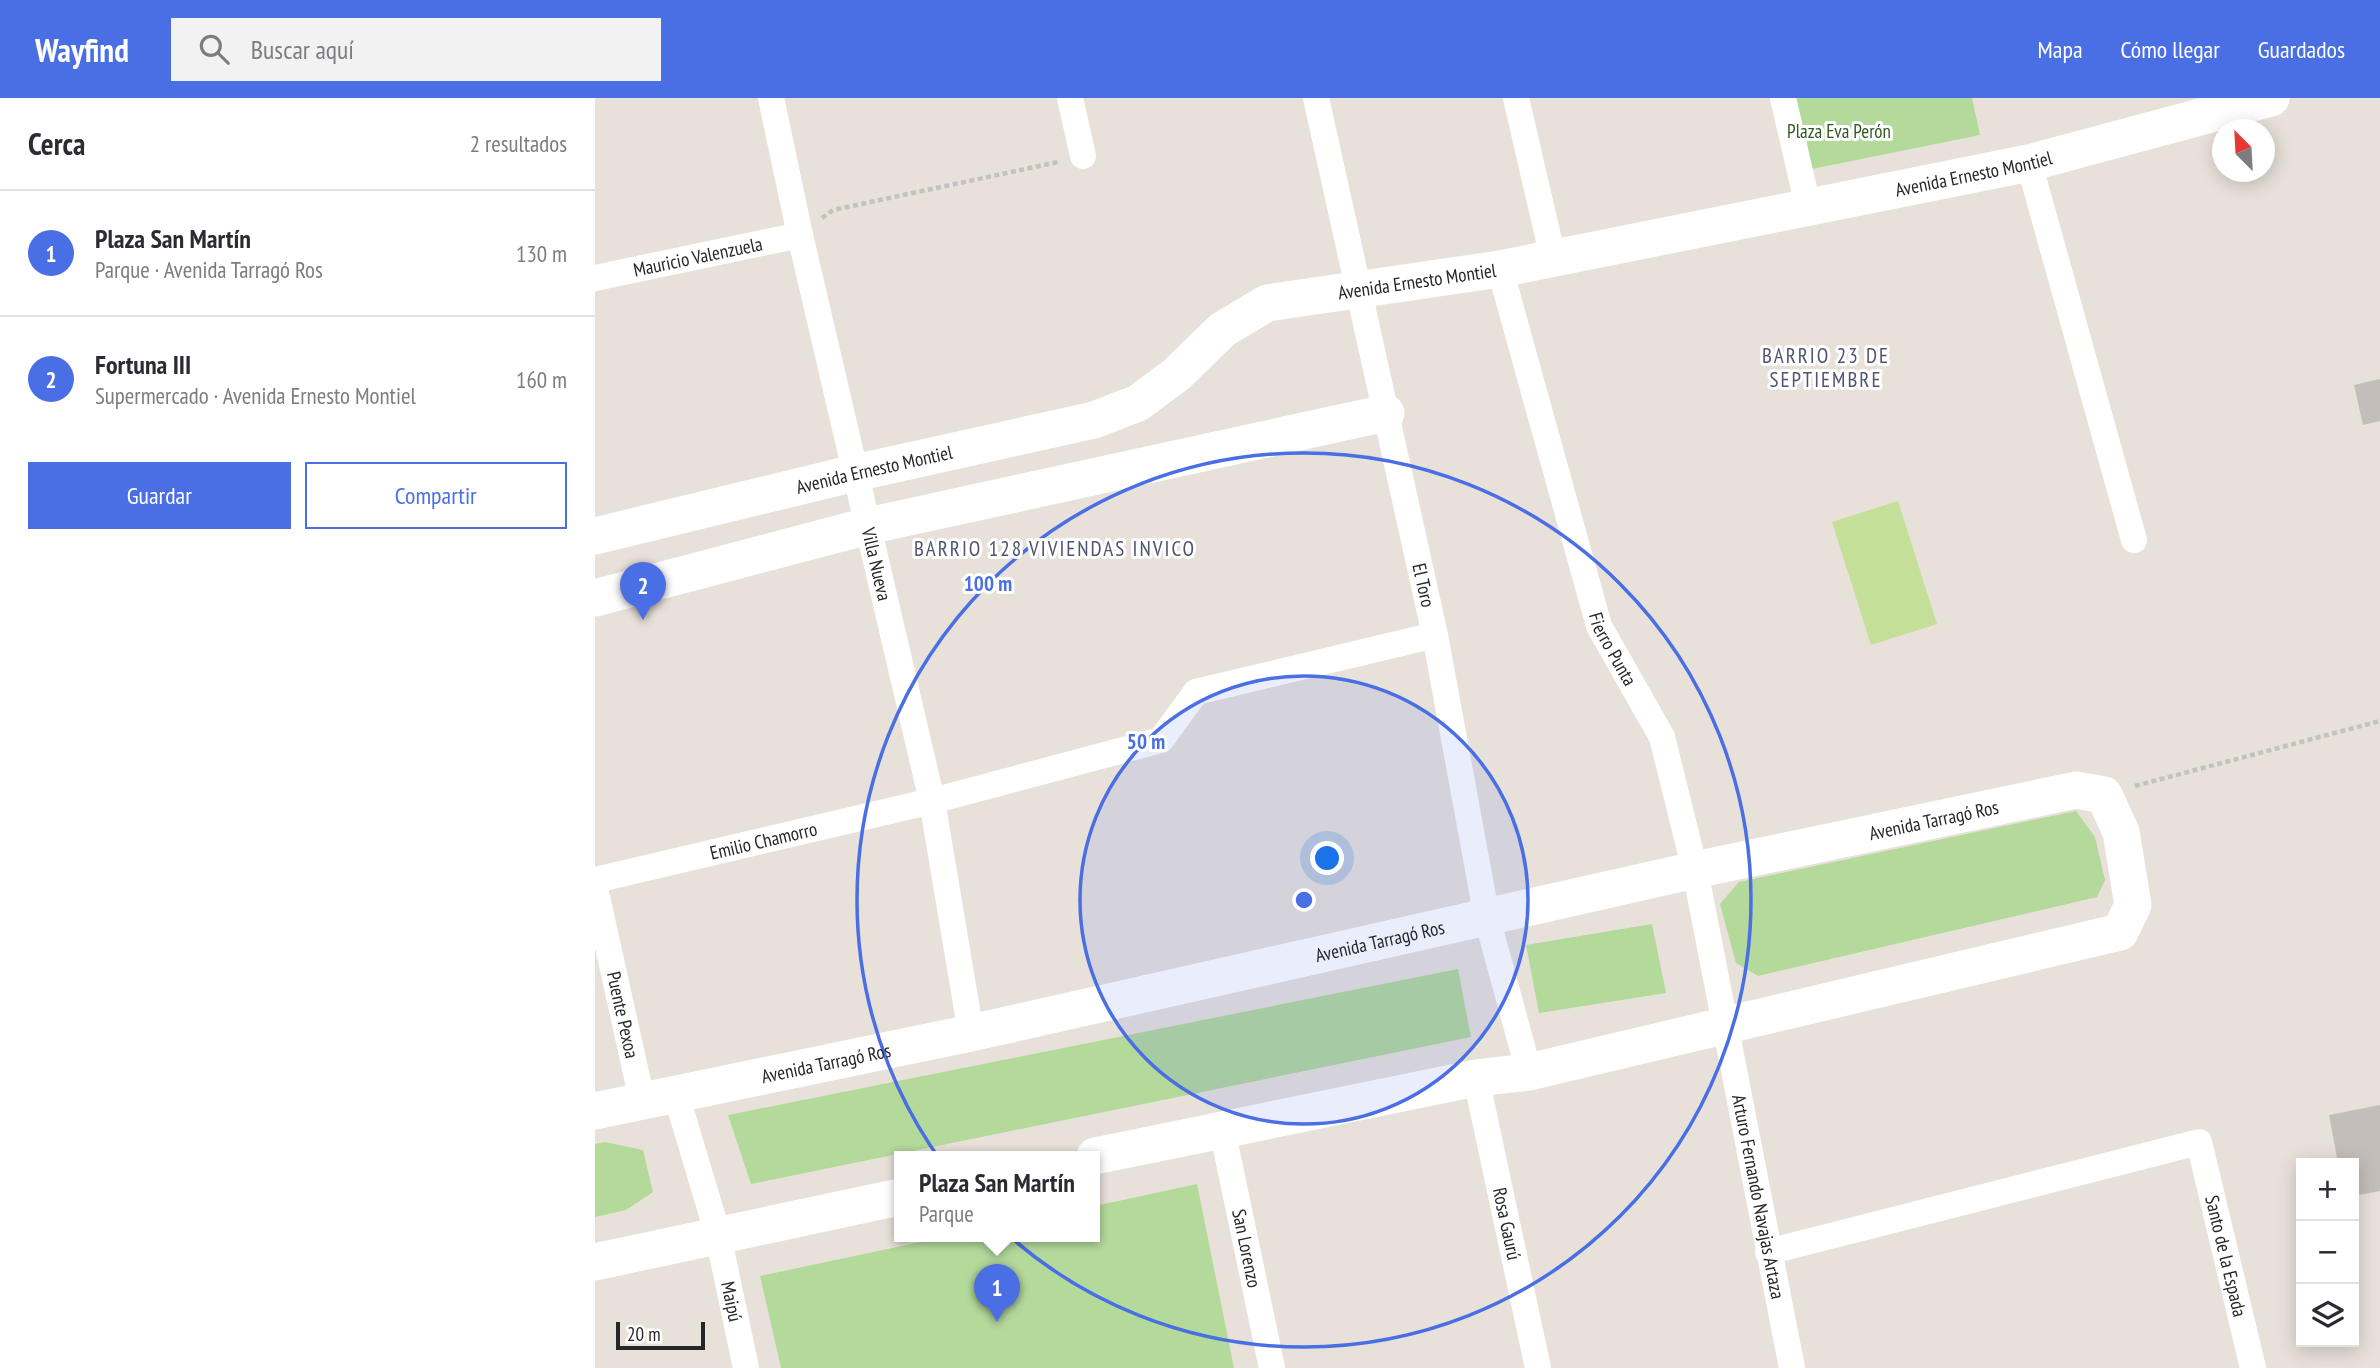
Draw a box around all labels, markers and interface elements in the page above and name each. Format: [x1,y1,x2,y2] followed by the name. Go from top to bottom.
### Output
[171,18,661,81] search box
[35,28,129,71] text: Wayfind
[195,30,233,68] icon: search
[251,33,354,66] text: Buscar aquí
[2038,34,2083,65] text: Mapa
[2121,34,2220,65] text: Cómo llegar
[2258,34,2345,65] text: Guardados
[1787,119,1891,143] park label: Plaza Eva Perón
[2212,119,2275,182] north arrow
[28,124,85,163] text: Cerca
[470,129,567,158] text: 2 resultados
[1893,145,2055,202] street label: Avenida Ernesto Montiel
[95,222,251,255] text: Plaza San Martín
[631,231,764,282] street label: Mauricio Valenzuela
[46,239,57,268] text: 1
[516,239,567,268] text: 130 m
[95,255,323,284] text: Parque · Avenida Tarragó Ros
[1336,258,1498,305] street label: Avenida Ernesto Montiel
[1762,342,1890,393] district label: BARRIO 23 DE SEPTIEMBRE
[95,348,191,381] text: Fortuna III
[46,365,57,394] text: 2
[516,365,567,394] text: 160 m
[95,381,416,410] text: Supermercado · Avenida Ernesto Montiel
[794,440,955,499] street label: Avenida Ernesto Montiel
[28,462,291,529] button: Guardar
[305,462,567,529] button: Compartir
[856,524,897,603] street label: Villa Nueva
[914,535,1196,562] district label: BARRIO 128 VIVIENDAS INVICO
[1407,561,1440,609] street label: El Toro
[620,562,666,620] pin: 2
[964,570,1012,597] text: 100 m
[1584,610,1642,690] street label: Fierro Punta
[1127,728,1165,755] text: 50 m
[1867,795,2001,845] street label: Avenida Tarragó Ros
[707,816,819,865] street label: Emilio Chamorro
[1310,841,1344,875] your location
[1292,888,1316,912] centre of rings
[1313,915,1447,967] street label: Avenida Tarragó Ros
[602,969,644,1061] street label: Puente Pexoa
[759,1038,893,1088] street label: Avenida Tarragó Ros
[1727,1092,1790,1301] street label: Arturo Fernando Navajas Artaza
[894,1151,1100,1242] popup
[2296,1158,2359,1347] map controls
[2296,1158,2359,1221] button: +
[919,1166,1075,1199] text: Plaza San Martín
[1488,1185,1527,1262] street label: Rosa Gaurú
[2200,1193,2252,1319] street label: Santo de la Espada
[919,1199,974,1228] text: Parque
[1227,1207,1267,1290] street label: San Lorenzo
[2296,1221,2359,1284] button: −
[974,1264,1020,1322] pin: 1
[716,1279,748,1324] street label: Maipú
[2296,1284,2359,1347] button: layers
[616,1319,705,1351] scale bar
[627,1322,661,1346] text: 20 m

